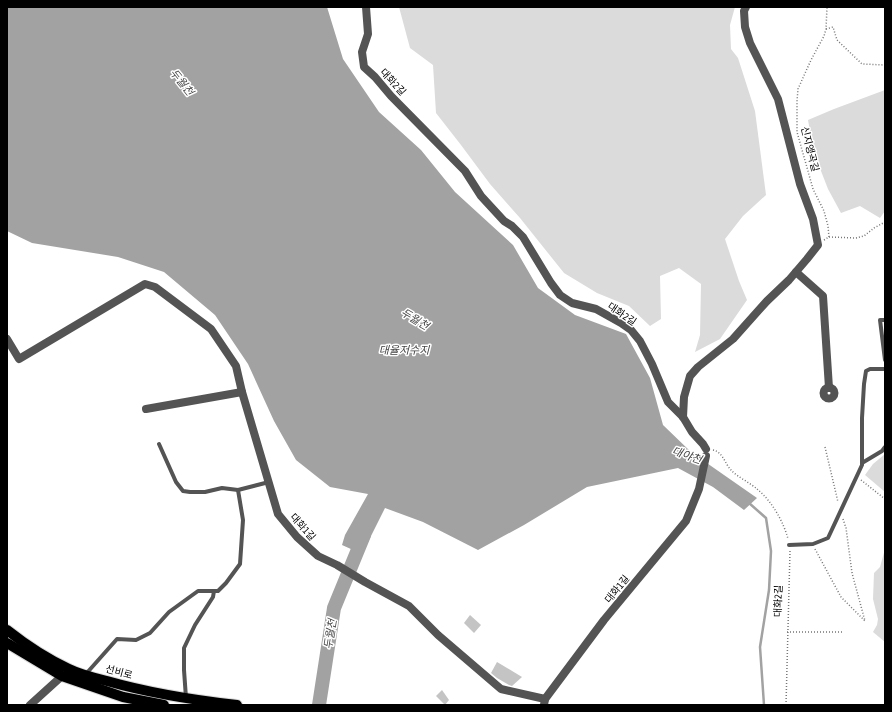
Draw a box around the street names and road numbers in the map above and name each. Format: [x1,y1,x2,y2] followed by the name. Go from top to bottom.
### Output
[378,66,408,98] street label: 대화2길
[799,125,821,173] street label: 신지앵곡길
[606,300,638,328] street label: 대화2길
[288,511,318,543] street label: 대화1길
[603,573,631,605] street label: 대화1길
[772,585,784,617] street label: 대화2길
[104,663,134,681] street label: 선비로

